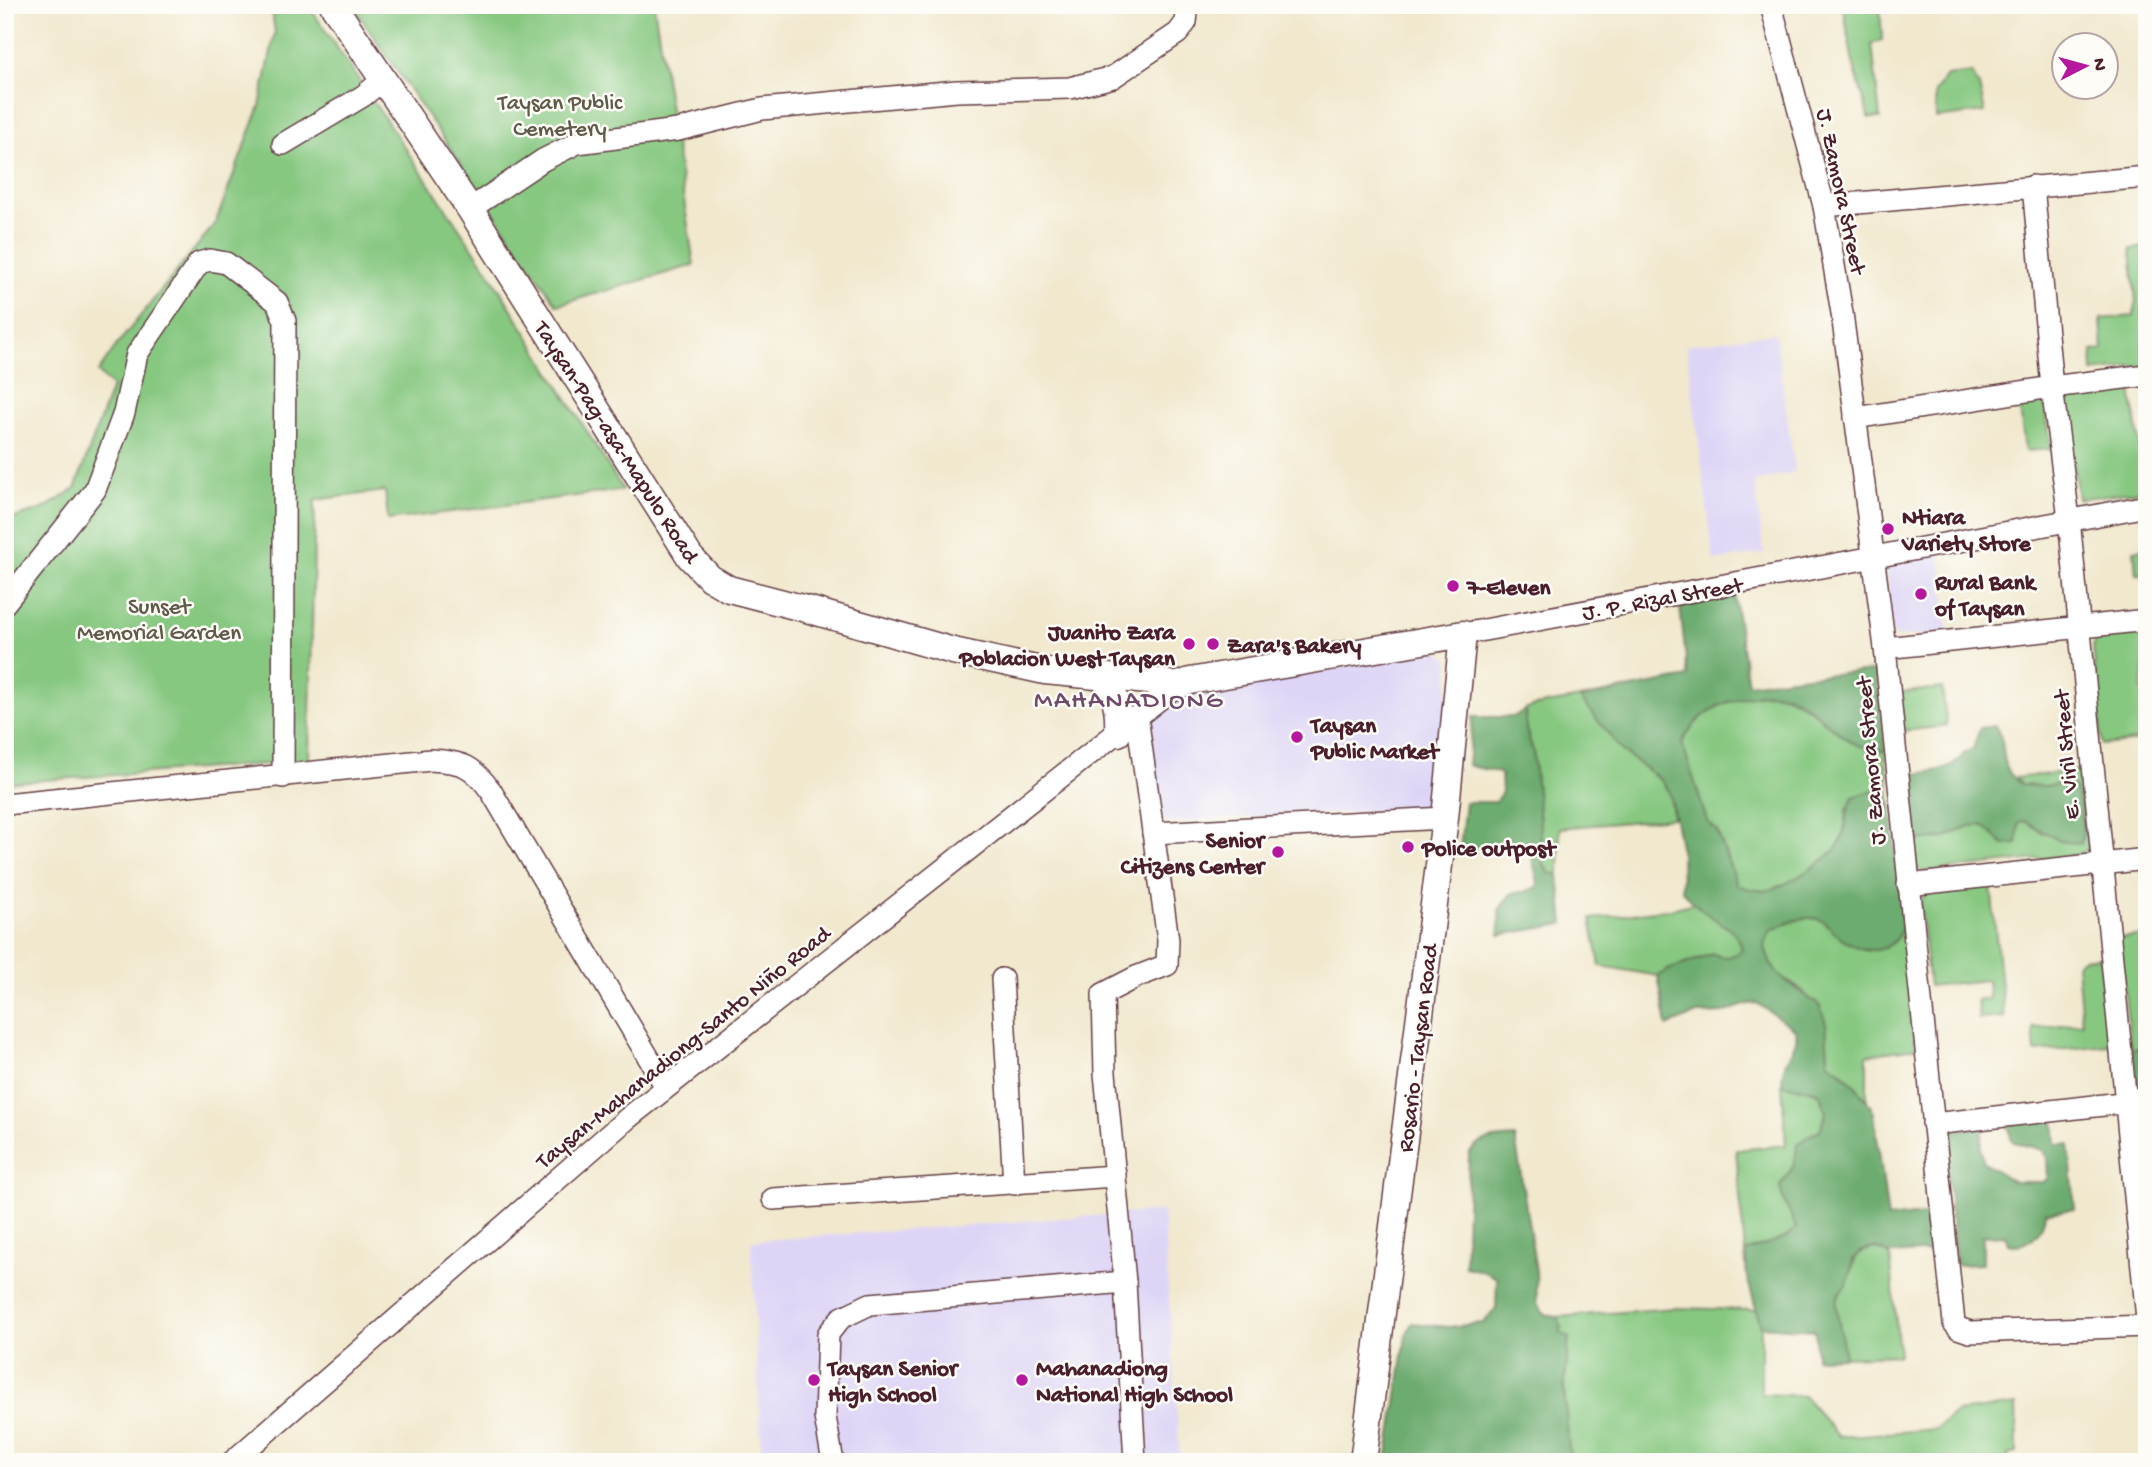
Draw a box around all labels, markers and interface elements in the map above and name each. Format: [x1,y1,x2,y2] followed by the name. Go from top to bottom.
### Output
[2050,32,2120,102] north arrow
[2086,57,2111,72] text: N
[496,91,623,144] park label: Taysan Public Cemetery
[1809,107,1871,278] street label: J. Zamora Street
[526,315,704,570] street label: Taysan-Pag-asa-Mapulo Road
[1901,506,2032,559] place label: Ntiara Variety Store
[1880,521,1896,537] marker: Ntiara Variety Store
[1934,571,2038,624] place label: Rural Bank of Taysan
[1580,573,1746,628] street label: J. P. Rizal Street
[1466,576,1551,603] place label: 7-Eleven
[1445,578,1461,594] marker: 7-Eleven
[1913,586,1929,602] marker: Rural Bank of Taysan
[77,595,241,648] park label: Sunset Memorial Garden
[957,621,1176,674] place label: Juanito Zara Poblacion West Taysan
[1227,634,1362,661] place label: Zara's Bakery
[1181,636,1197,652] marker: Juanito Zara Poblacion West Taysan
[1205,636,1221,652] marker: Zara's Bakery
[1852,674,1893,846] street label: J. Zamora Street
[1034,687,1224,718] district label: MAHANADIONG
[2049,687,2088,820] street label: E. Viril Street
[1309,714,1441,767] place label: Taysan Public Market
[1289,729,1305,745] marker: Taysan Public Market
[1121,829,1267,882] place label: Senior Citizens Center
[1420,837,1558,864] place label: Police outpost
[1400,839,1416,855] marker: Police outpost
[1270,844,1286,860] marker: Senior Citizens Center
[530,920,838,1177] street label: Taysan-Mahanadiong-Santo Niño Road
[1393,941,1446,1154] street label: Rosario - Taysan Road
[826,1357,960,1410] place label: Taysan Senior High School
[1036,1357,1233,1410] place label: Mahanadiong National High School
[806,1372,822,1388] marker: Taysan Senior High School
[1014,1372,1030,1388] marker: Mahanadiong National High School

